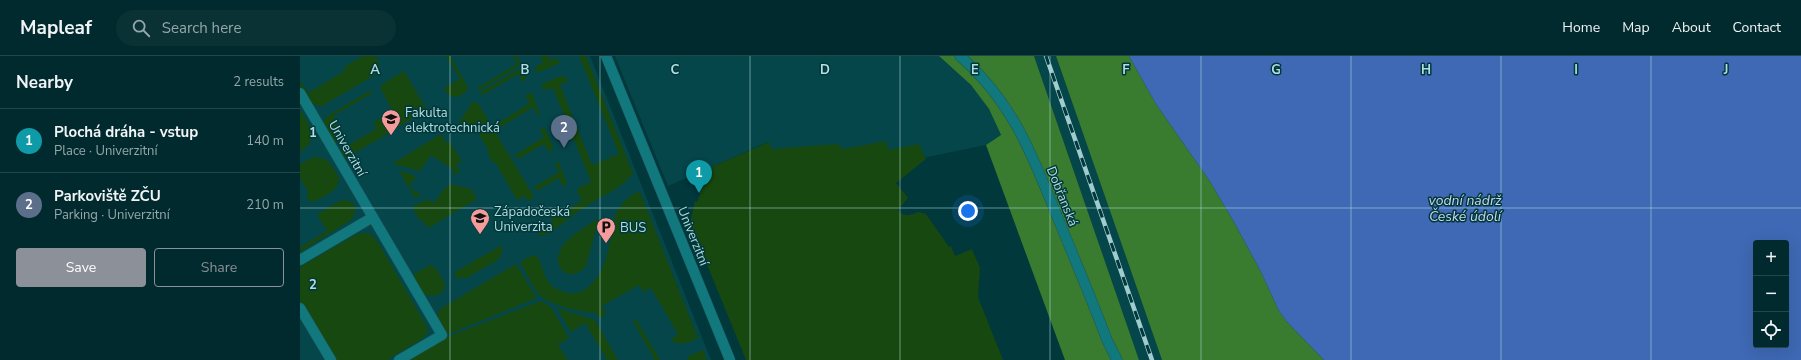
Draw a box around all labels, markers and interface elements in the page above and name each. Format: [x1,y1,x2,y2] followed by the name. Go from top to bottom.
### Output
[116,10,396,46] search box
[20,15,92,41] text: Mapleaf
[130,17,152,39] icon: search
[162,18,241,38] text: Search here
[1562,18,1600,37] text: Home
[1622,18,1650,37] text: Map
[1672,18,1711,37] text: About
[1733,18,1781,37] text: Contact
[370,61,380,79] text: A
[521,61,530,79] text: B
[671,61,680,79] text: C
[820,61,830,79] text: D
[971,61,979,79] text: E
[1122,61,1130,79] text: F
[1271,61,1281,79] text: G
[1421,61,1431,79] text: H
[1574,61,1578,79] text: I
[1723,61,1728,79] text: J
[16,71,73,94] text: Nearby
[233,73,284,91] text: 2 results
[405,104,500,137] place label: Fakulta elektrotechnická
[380,108,402,136] school or university icon: Fakulta elektrotechnická
[551,115,577,148] pin: 2
[324,117,371,181] street label: Univerzitní
[54,122,198,142] text: Plochá dráha - vstup
[309,124,317,142] text: 1
[25,132,33,150] text: 1
[246,132,284,150] text: 140 m
[54,142,157,160] text: Place · Univerzitní
[686,160,712,193] pin: 1
[1042,164,1082,229] street label: Dobřanská
[54,186,161,206] text: Parkoviště ZČU
[1429,191,1504,226] water label: vodní nádrž České údolí
[25,196,33,214] text: 2
[246,196,284,214] text: 210 m
[958,201,978,221] your location
[494,203,570,236] place label: Západočeská Univerzita
[673,204,713,269] street label: Univerzitní
[54,206,170,224] text: Parking · Univerzitní
[469,207,491,235] school or university icon: Západočeská Univerzita
[595,216,617,244] parking icon: BUS
[620,219,646,237] place label: BUS
[1753,240,1789,348] map controls
[1753,240,1789,276] button: +
[16,248,146,287] button: Save
[154,248,284,287] button: Share
[309,276,317,294] text: 2
[1753,276,1789,312] button: −
[1753,312,1789,348] button: locate

